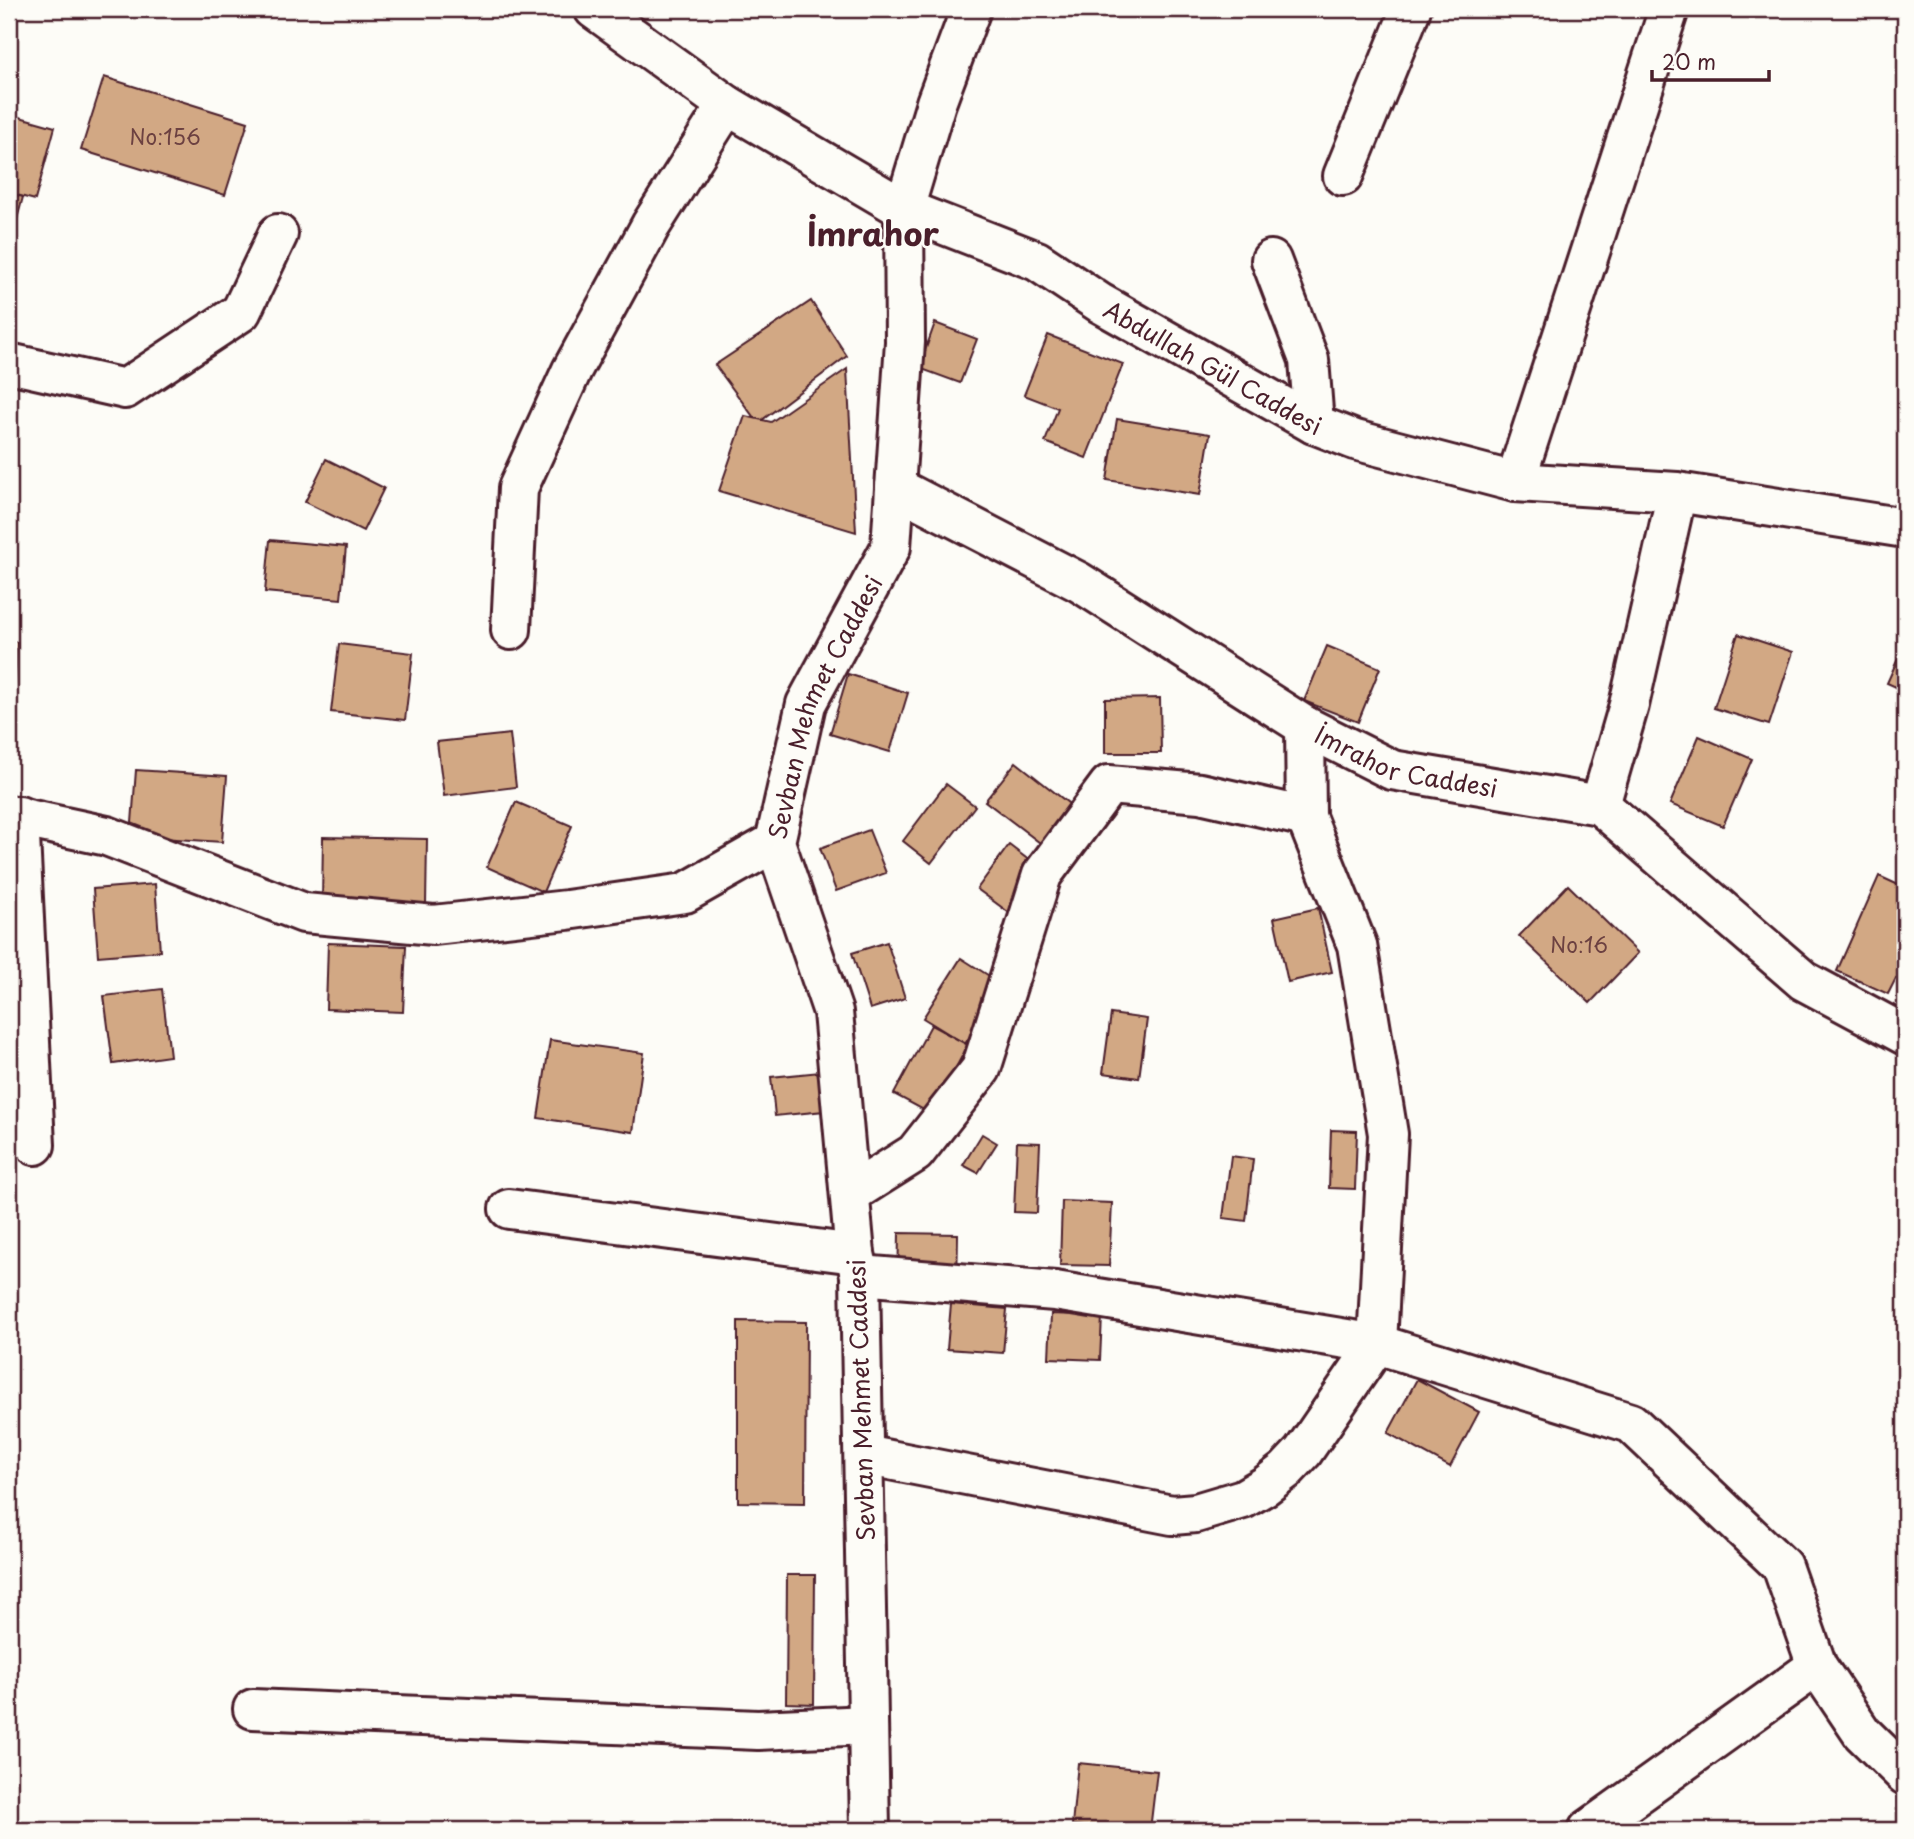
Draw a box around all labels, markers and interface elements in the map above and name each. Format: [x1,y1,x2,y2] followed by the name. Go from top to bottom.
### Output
[1652,38,1769,82] scale bar
[1662,45,1716,77] text: 20 m
[129,120,201,152] house number: No:156
[807,209,939,257] district label: İmrahor
[1098,291,1327,443] street label: Abdullah Gül Caddesi
[758,569,891,842] street label: Sevban Mehmet Caddesi
[1309,716,1500,805] street label: İmrahor Caddesi
[1550,928,1608,960] house number: No:16
[837,1258,883,1542] street label: Sevban Mehmet Caddesi

